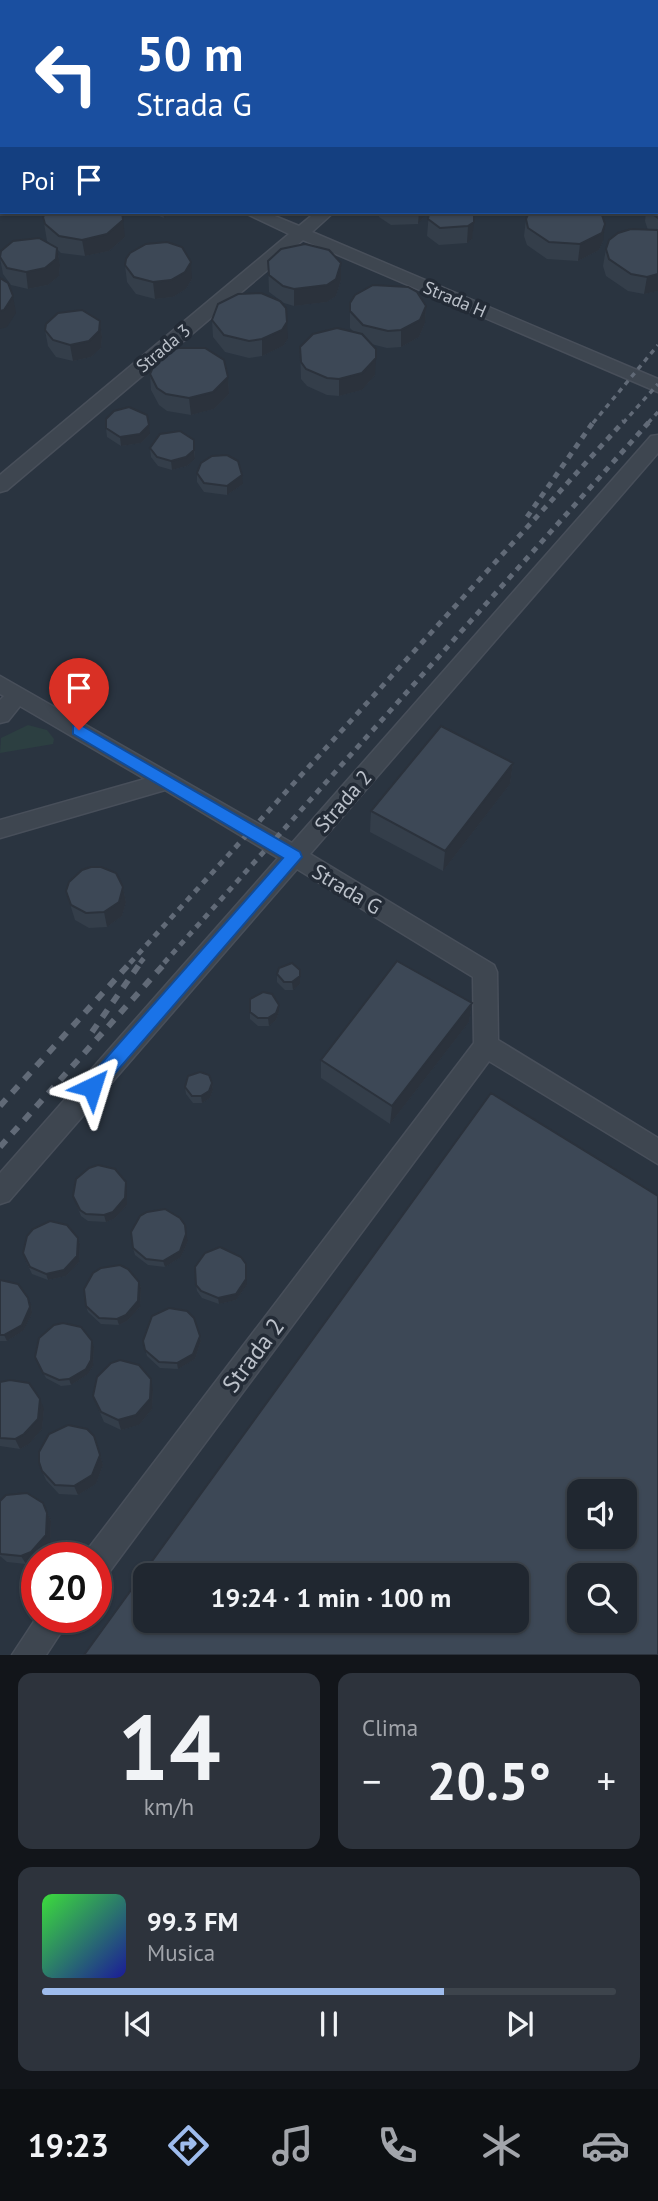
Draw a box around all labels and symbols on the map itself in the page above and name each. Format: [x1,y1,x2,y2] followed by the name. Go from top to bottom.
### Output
[420,275,490,323] street label: Strada H
[131,319,195,377] street label: Strada 3
[49,658,109,730] pin
[308,764,378,838] street label: Strada 2
[307,858,387,920] street label: Strada G
[55,1050,129,1124] position arrow
[215,1312,291,1398] street label: Strada 2
[21,1542,112,1633] speed limit sign: 20

